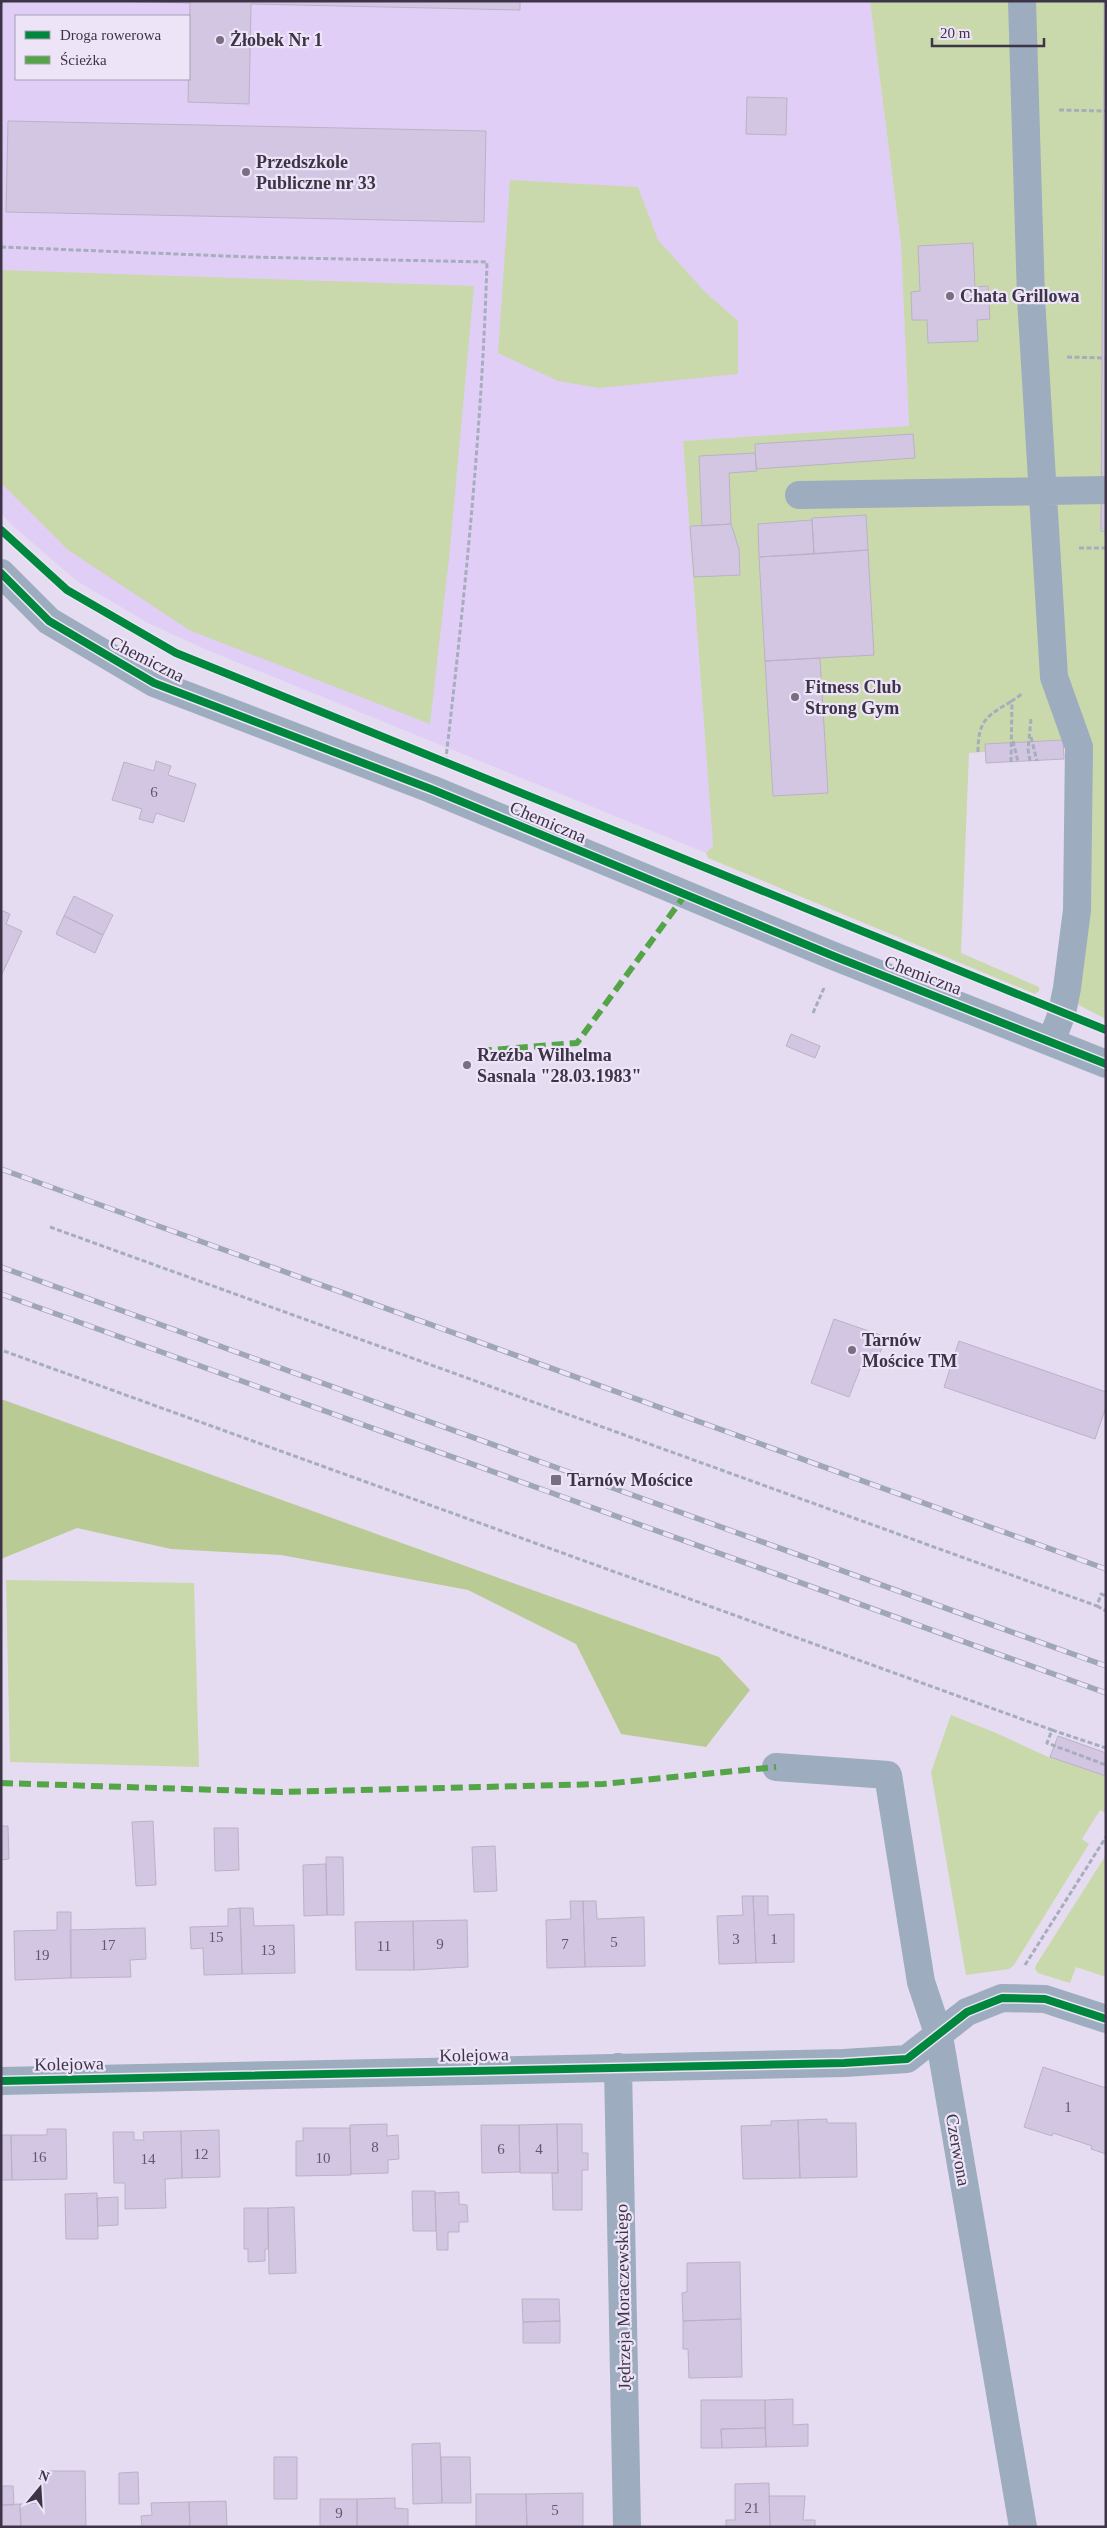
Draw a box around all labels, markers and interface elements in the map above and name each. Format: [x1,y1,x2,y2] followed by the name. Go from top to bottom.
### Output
[15,15,190,80] legend
[932,15,1044,47] scale bar
[940,25,971,41] text: 20 m
[60,27,162,43] text: Droga rowerowa
[230,30,323,50] place label: Żłobek Nr 1
[214,34,226,46] marker: Żłobek Nr 1
[60,52,107,68] text: Ścieżka
[256,152,376,193] place label: Przedszkole Publiczne nr 33
[240,166,252,178] marker: Przedszkole Publiczne nr 33
[960,286,1080,306] place label: Chata Grillowa
[944,290,956,302] marker: Chata Grillowa
[106,632,188,686] street label: Chemiczna
[805,677,902,718] place label: Fitness Club Strong Gym
[789,691,801,703] marker: Fitness Club Strong Gym
[150,784,158,800] house number: 6
[507,797,589,847] street label: Chemiczna
[882,951,964,999] street label: Chemiczna
[477,1045,642,1086] place label: Rzeźba Wilhelma Sasnala "28.03.1983"
[461,1059,473,1071] marker: Rzeźba Wilhelma Sasnala "28.03.1983"
[862,1330,957,1371] place label: Tarnów Mościce TM
[846,1344,858,1356] marker: Tarnów Mościce TM
[567,1470,693,1490] place label: Tarnów Mościce
[549,1473,563,1487] marker: Tarnów Mościce
[209,1929,224,1945] house number: 15
[732,1931,740,1947] house number: 3
[770,1931,778,1947] house number: 1
[610,1934,618,1950] house number: 5
[436,1936,444,1952] house number: 9
[561,1936,569,1952] house number: 7
[101,1937,116,1953] house number: 17
[377,1938,391,1954] house number: 11
[261,1942,276,1958] house number: 13
[35,1947,50,1963] house number: 19
[439,2044,509,2066] street label: Kolejowa
[34,2053,104,2075] street label: Kolejowa
[1064,2099,1072,2115] house number: 1
[942,2112,974,2188] street label: Czerwona
[371,2139,379,2155] house number: 8
[497,2141,505,2157] house number: 6
[535,2141,543,2157] house number: 4
[194,2146,209,2162] house number: 12
[32,2149,47,2165] house number: 16
[316,2150,331,2166] house number: 10
[141,2151,156,2167] house number: 14
[611,2204,635,2390] street label: Jędrzeja Moraczewskiego
[15,2463,65,2513] north arrow
[37,2467,51,2485] text: N
[745,2500,760,2516] house number: 21
[551,2502,559,2518] house number: 5
[335,2505,343,2521] house number: 9

